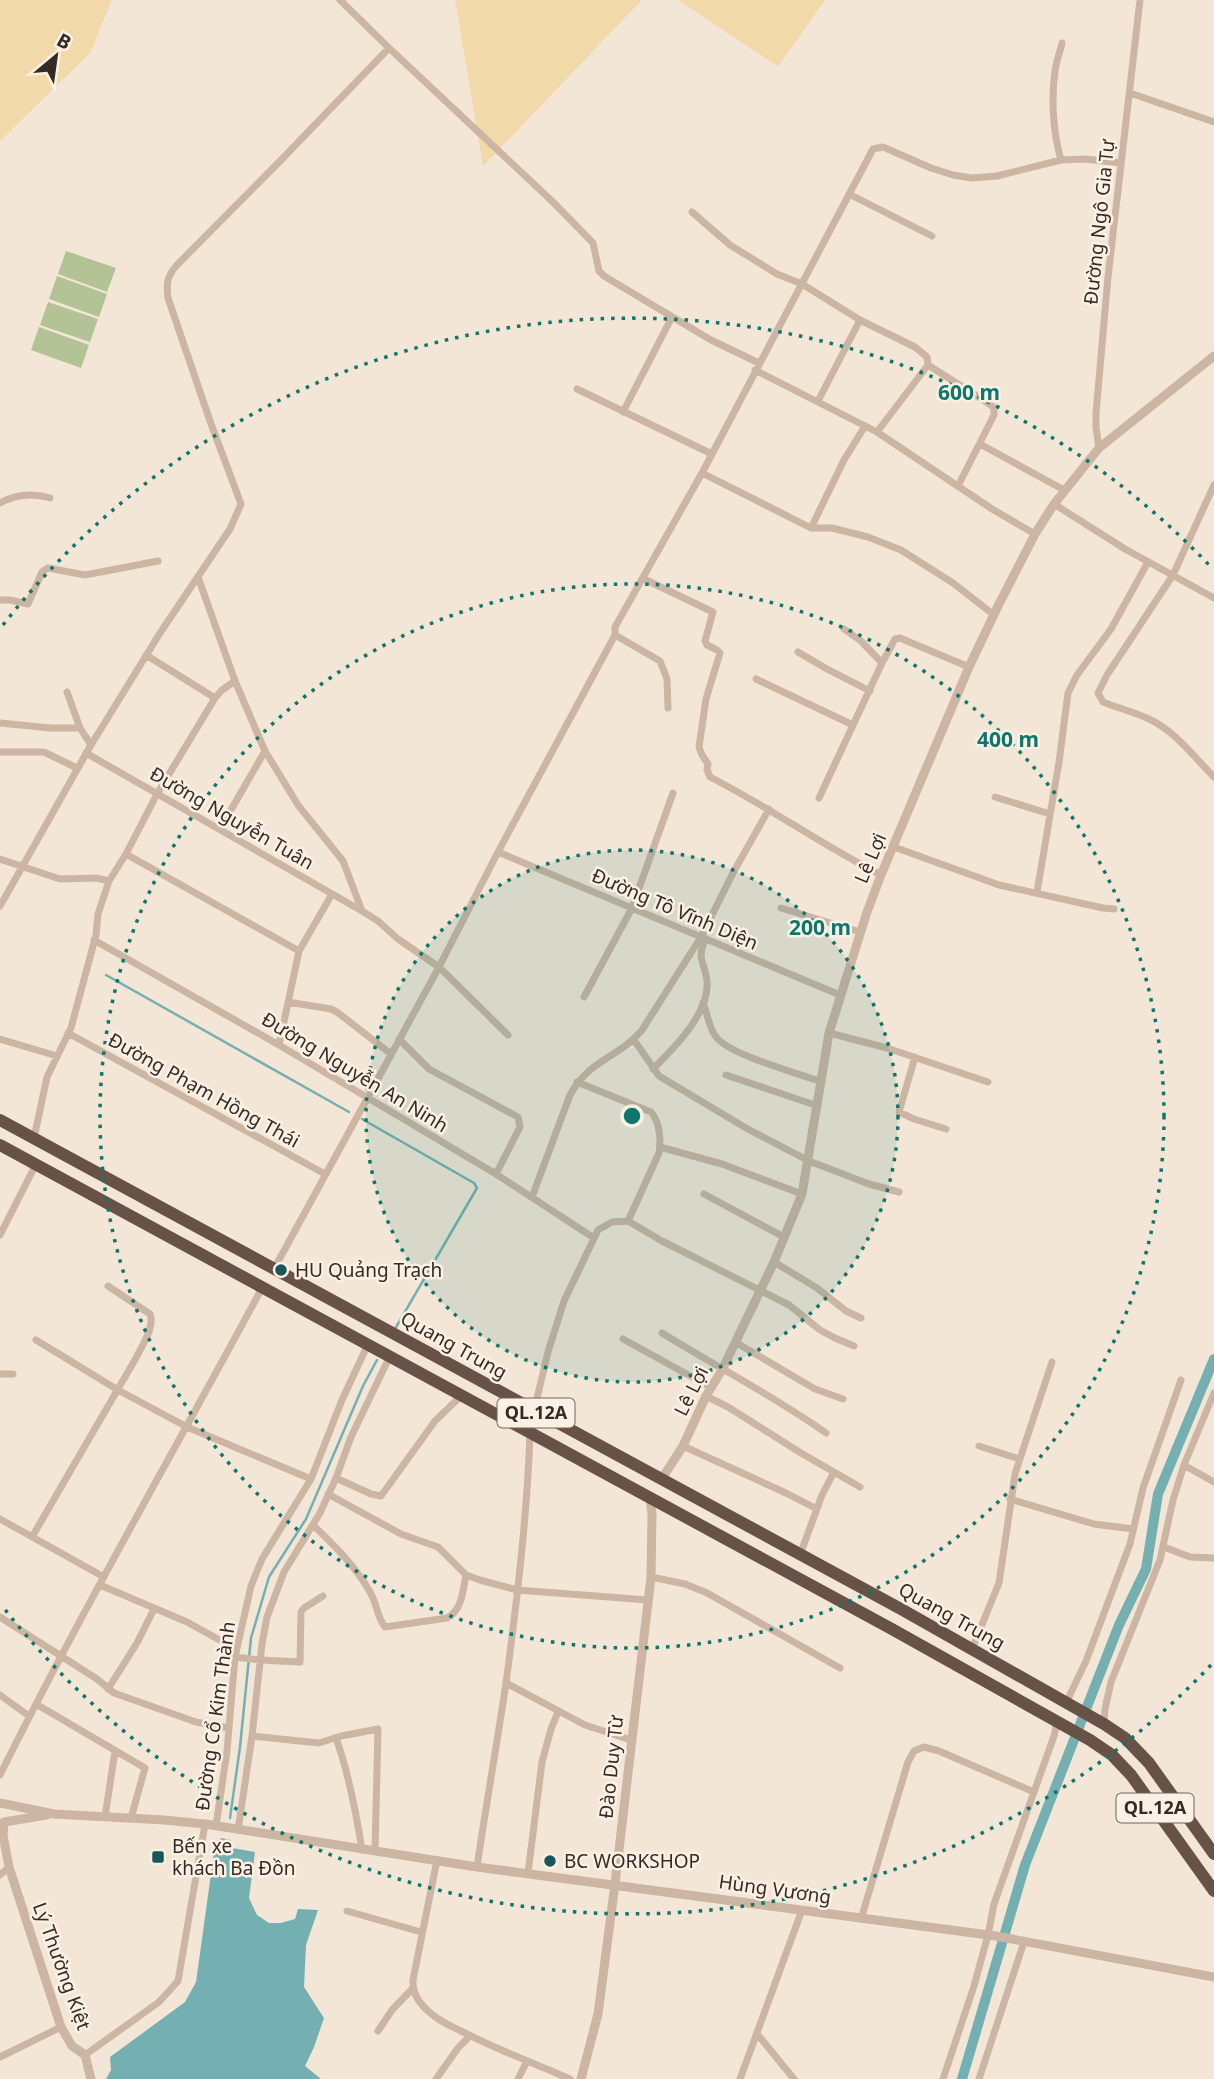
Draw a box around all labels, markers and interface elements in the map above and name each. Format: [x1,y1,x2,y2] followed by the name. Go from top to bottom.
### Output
[21,21,91,91] north arrow
[52,27,76,56] text: B
[1077,137,1121,306] street label: Đường Ngô Gia Tự
[938,378,1000,406] text: 600 m
[977,725,1039,753] text: 400 m
[145,760,319,876] street label: Đường Nguyễn Tuân
[848,829,892,887] street label: Lê Lợi
[588,862,762,956] street label: Đường Tô Vĩnh Diện
[789,913,851,941] text: 200 m
[257,1006,453,1138] street label: Đường Nguyễn An Ninh
[104,1026,304,1154] street label: Đường Phạm Hồng Thái
[620,1104,644,1128] centre of rings
[295,1257,442,1283] place label: HU Quảng Trạch
[273,1262,289,1278] marker: HU Quảng Trạch
[396,1305,512,1385] street label: Quang Trung
[668,1362,714,1420] street label: Lê Lợi
[498,1398,574,1428] road number: QL.12A
[894,1576,1010,1656] street label: Quang Trung
[189,1620,241,1812] street label: Đường Cổ Kim Thành
[593,1713,629,1820] street label: Đào Duy Từ
[1116,1794,1194,1822] road number: QL.12A
[172,1833,295,1881] place label: Bến xe khách Ba Đồn
[564,1848,700,1874] place label: BC WORKSHOP
[150,1849,166,1865] marker: Bến xe khách Ba Đồn
[542,1853,558,1869] marker: BC WORKSHOP
[717,1868,833,1910] street label: Hùng Vương
[27,1899,97,2034] street label: Lý Thường Kiệt

